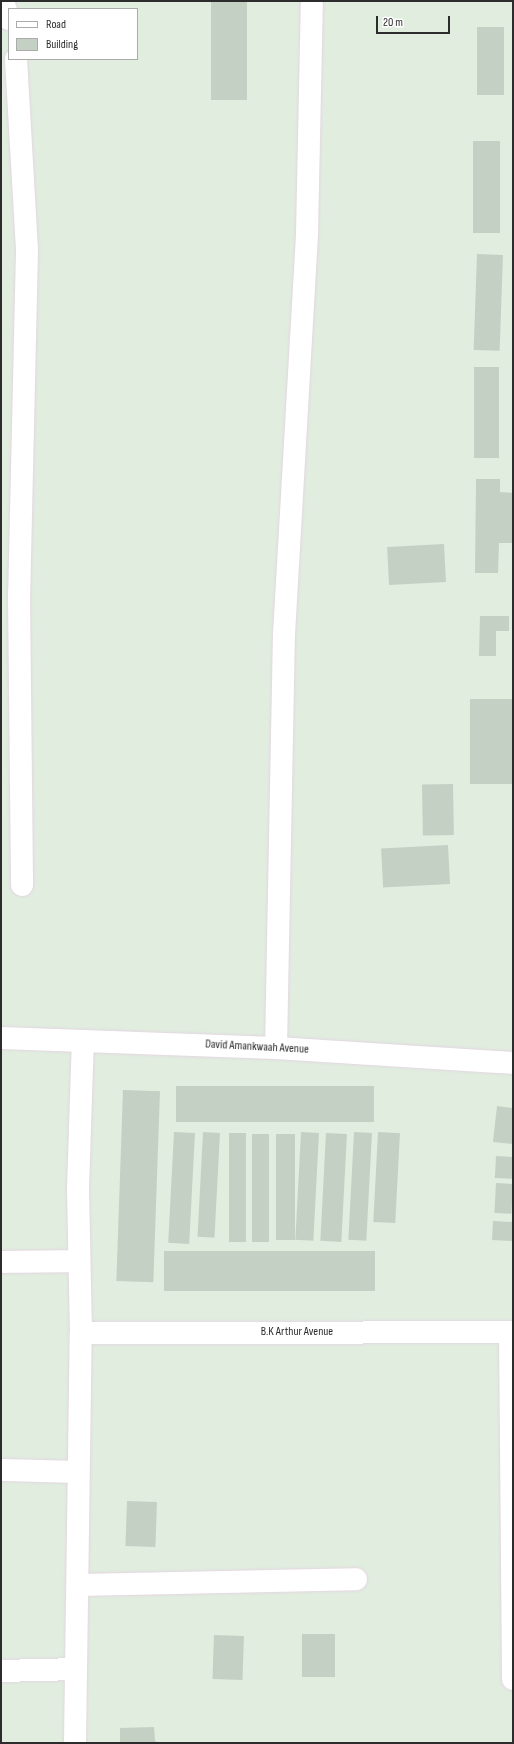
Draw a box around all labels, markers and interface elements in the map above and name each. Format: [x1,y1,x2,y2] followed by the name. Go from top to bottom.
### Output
[8,8,138,60] legend
[378,8,452,34] scale bar
[383,15,403,30] text: 20 m
[46,17,66,32] text: Road
[46,37,78,52] text: Building
[205,1037,309,1057] street label: David Amankwaah Avenue
[261,1325,333,1339] street label: B.K Arthur Avenue

